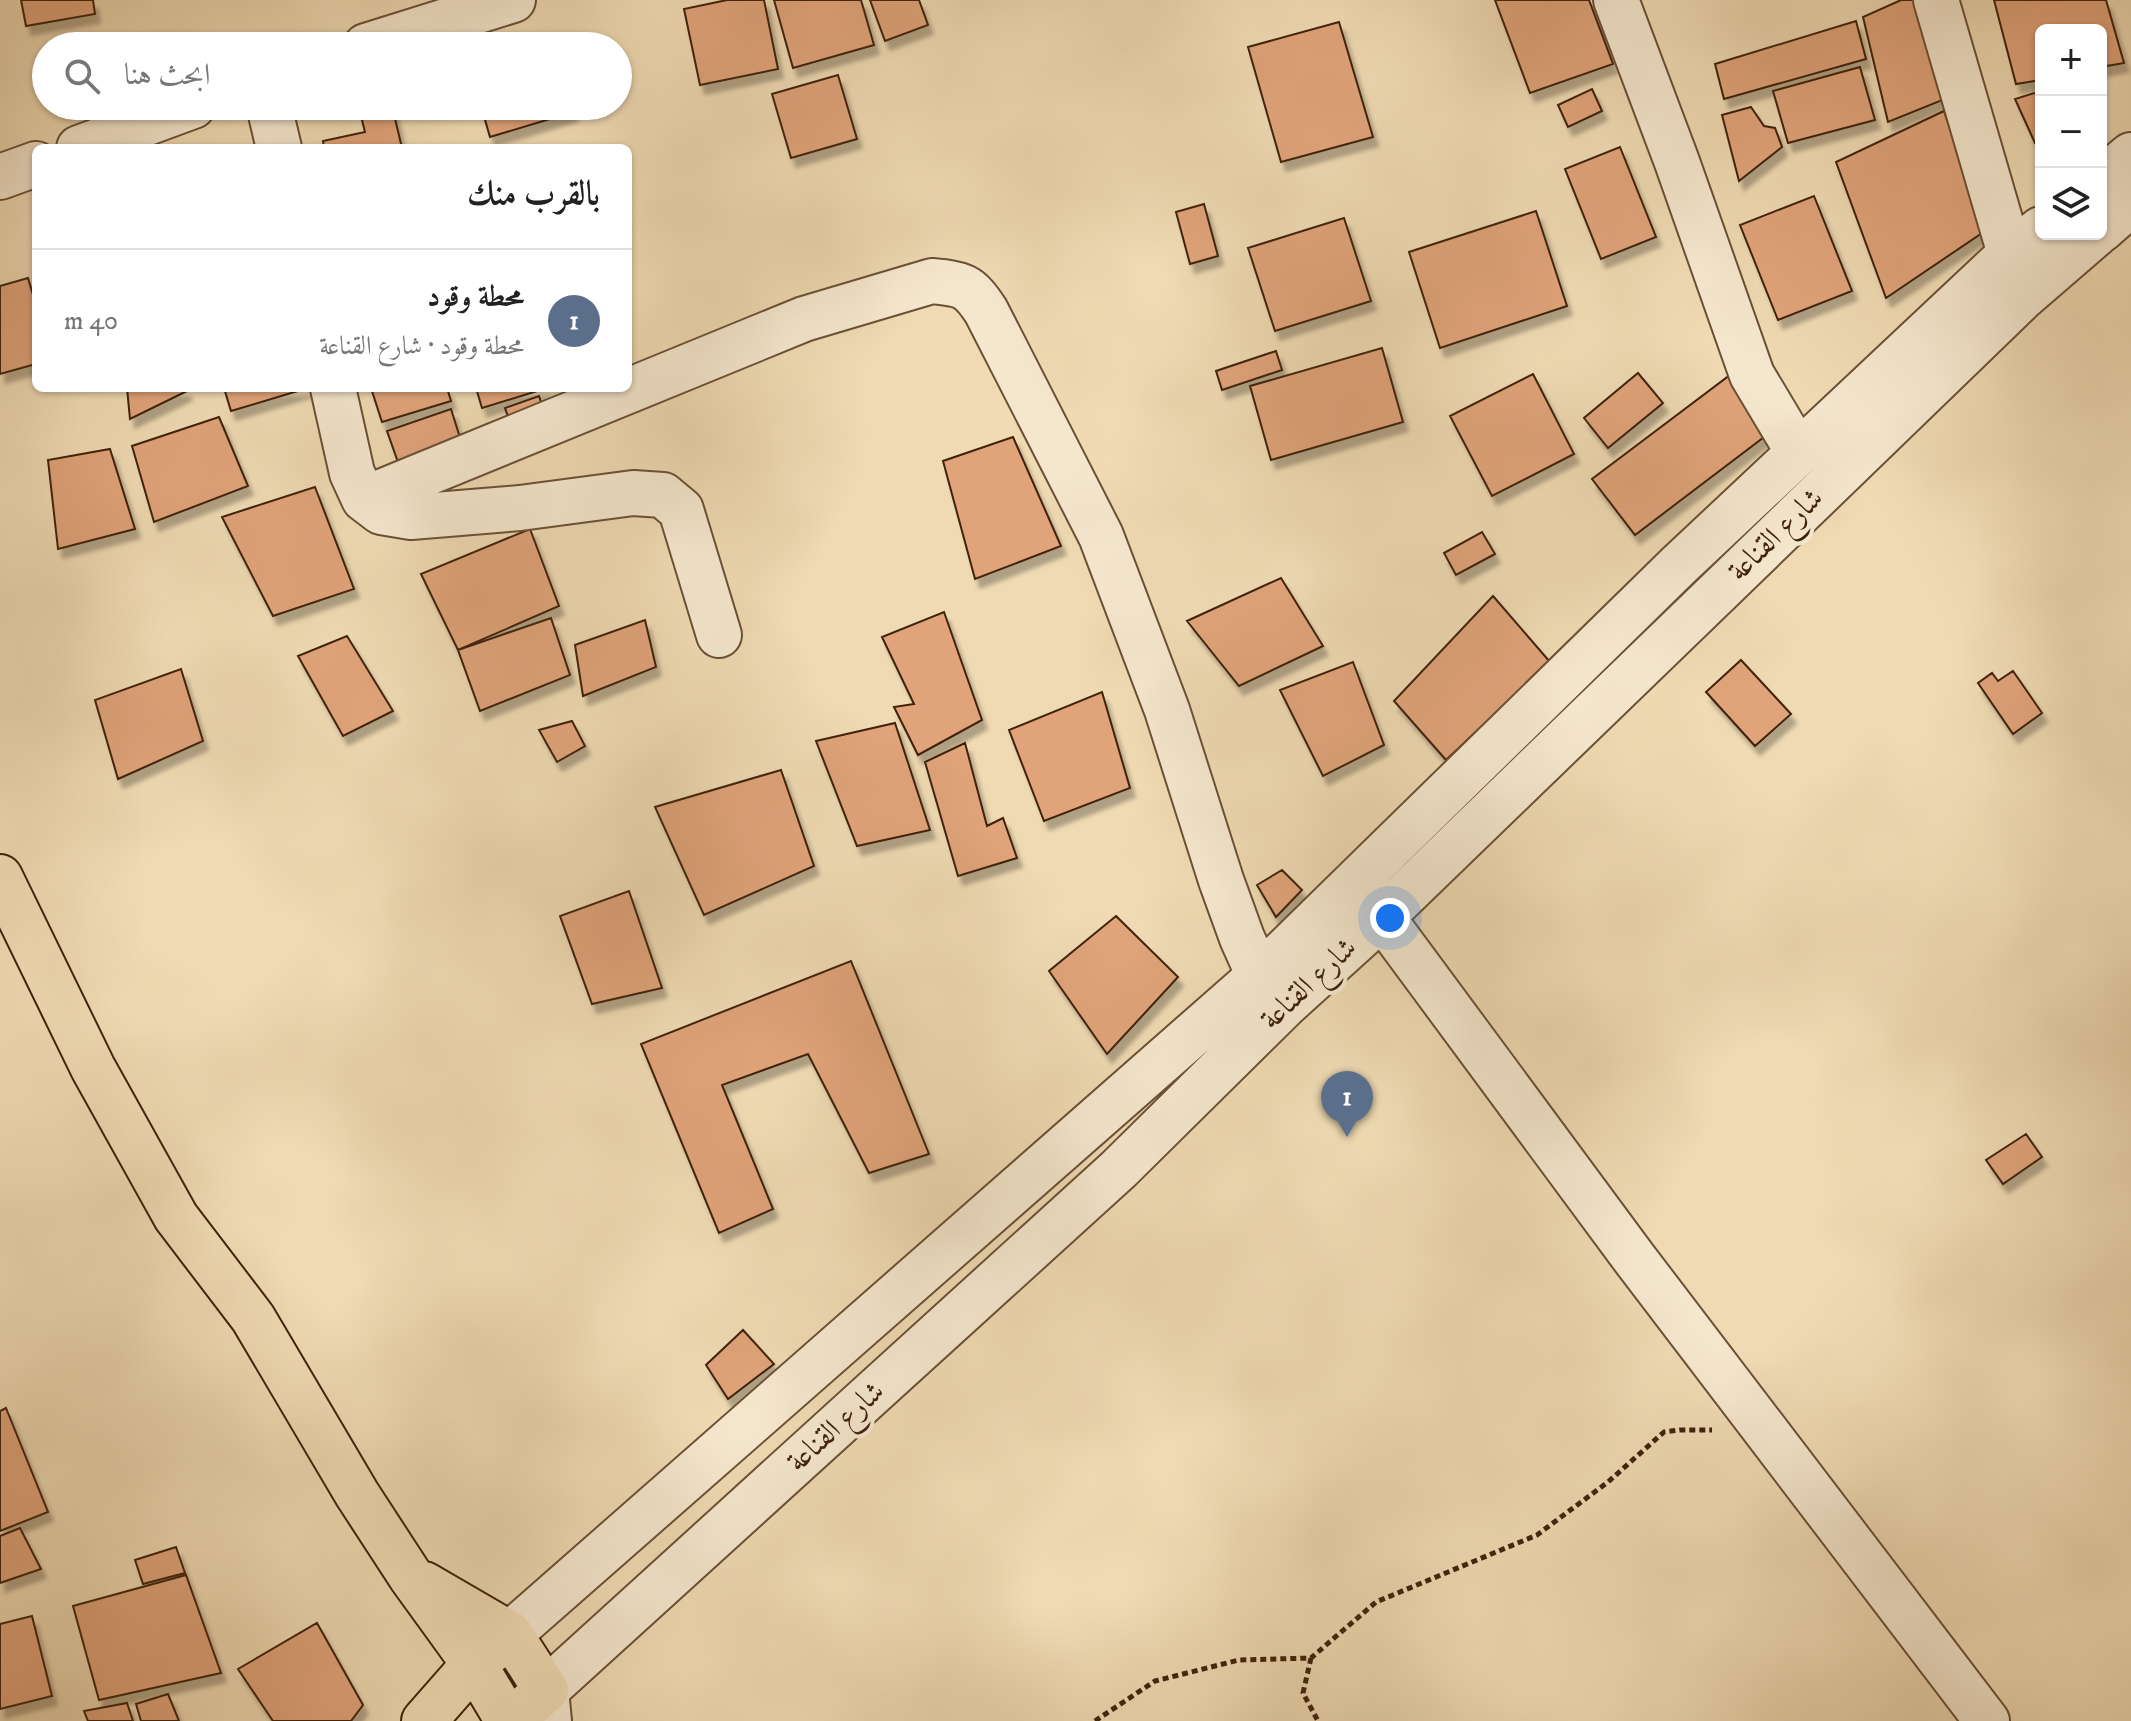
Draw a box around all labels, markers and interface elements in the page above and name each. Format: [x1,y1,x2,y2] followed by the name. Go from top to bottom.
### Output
[2035,24,2107,240] map controls
[2035,24,2107,96] button: +
[32,32,632,120] search box
[60,54,104,98] icon: search
[124,57,210,94] text: ابحث هنا
[2035,96,2107,168] button: −
[2035,168,2107,240] button: layers
[467,173,600,215] text: بالقرب منك
[427,279,524,316] text: محطة وقود
[64,305,118,338] text: 40 m
[569,305,579,338] text: 1
[319,330,524,363] text: محطة وقود · شارع القناعة
[1720,480,1835,593] street label: شارع القناعة
[1370,898,1410,938] your location
[1253,930,1368,1042] street label: شارع القناعة
[1321,1071,1373,1137] pin: 1
[779,1373,896,1484] street label: شارع القناعة

